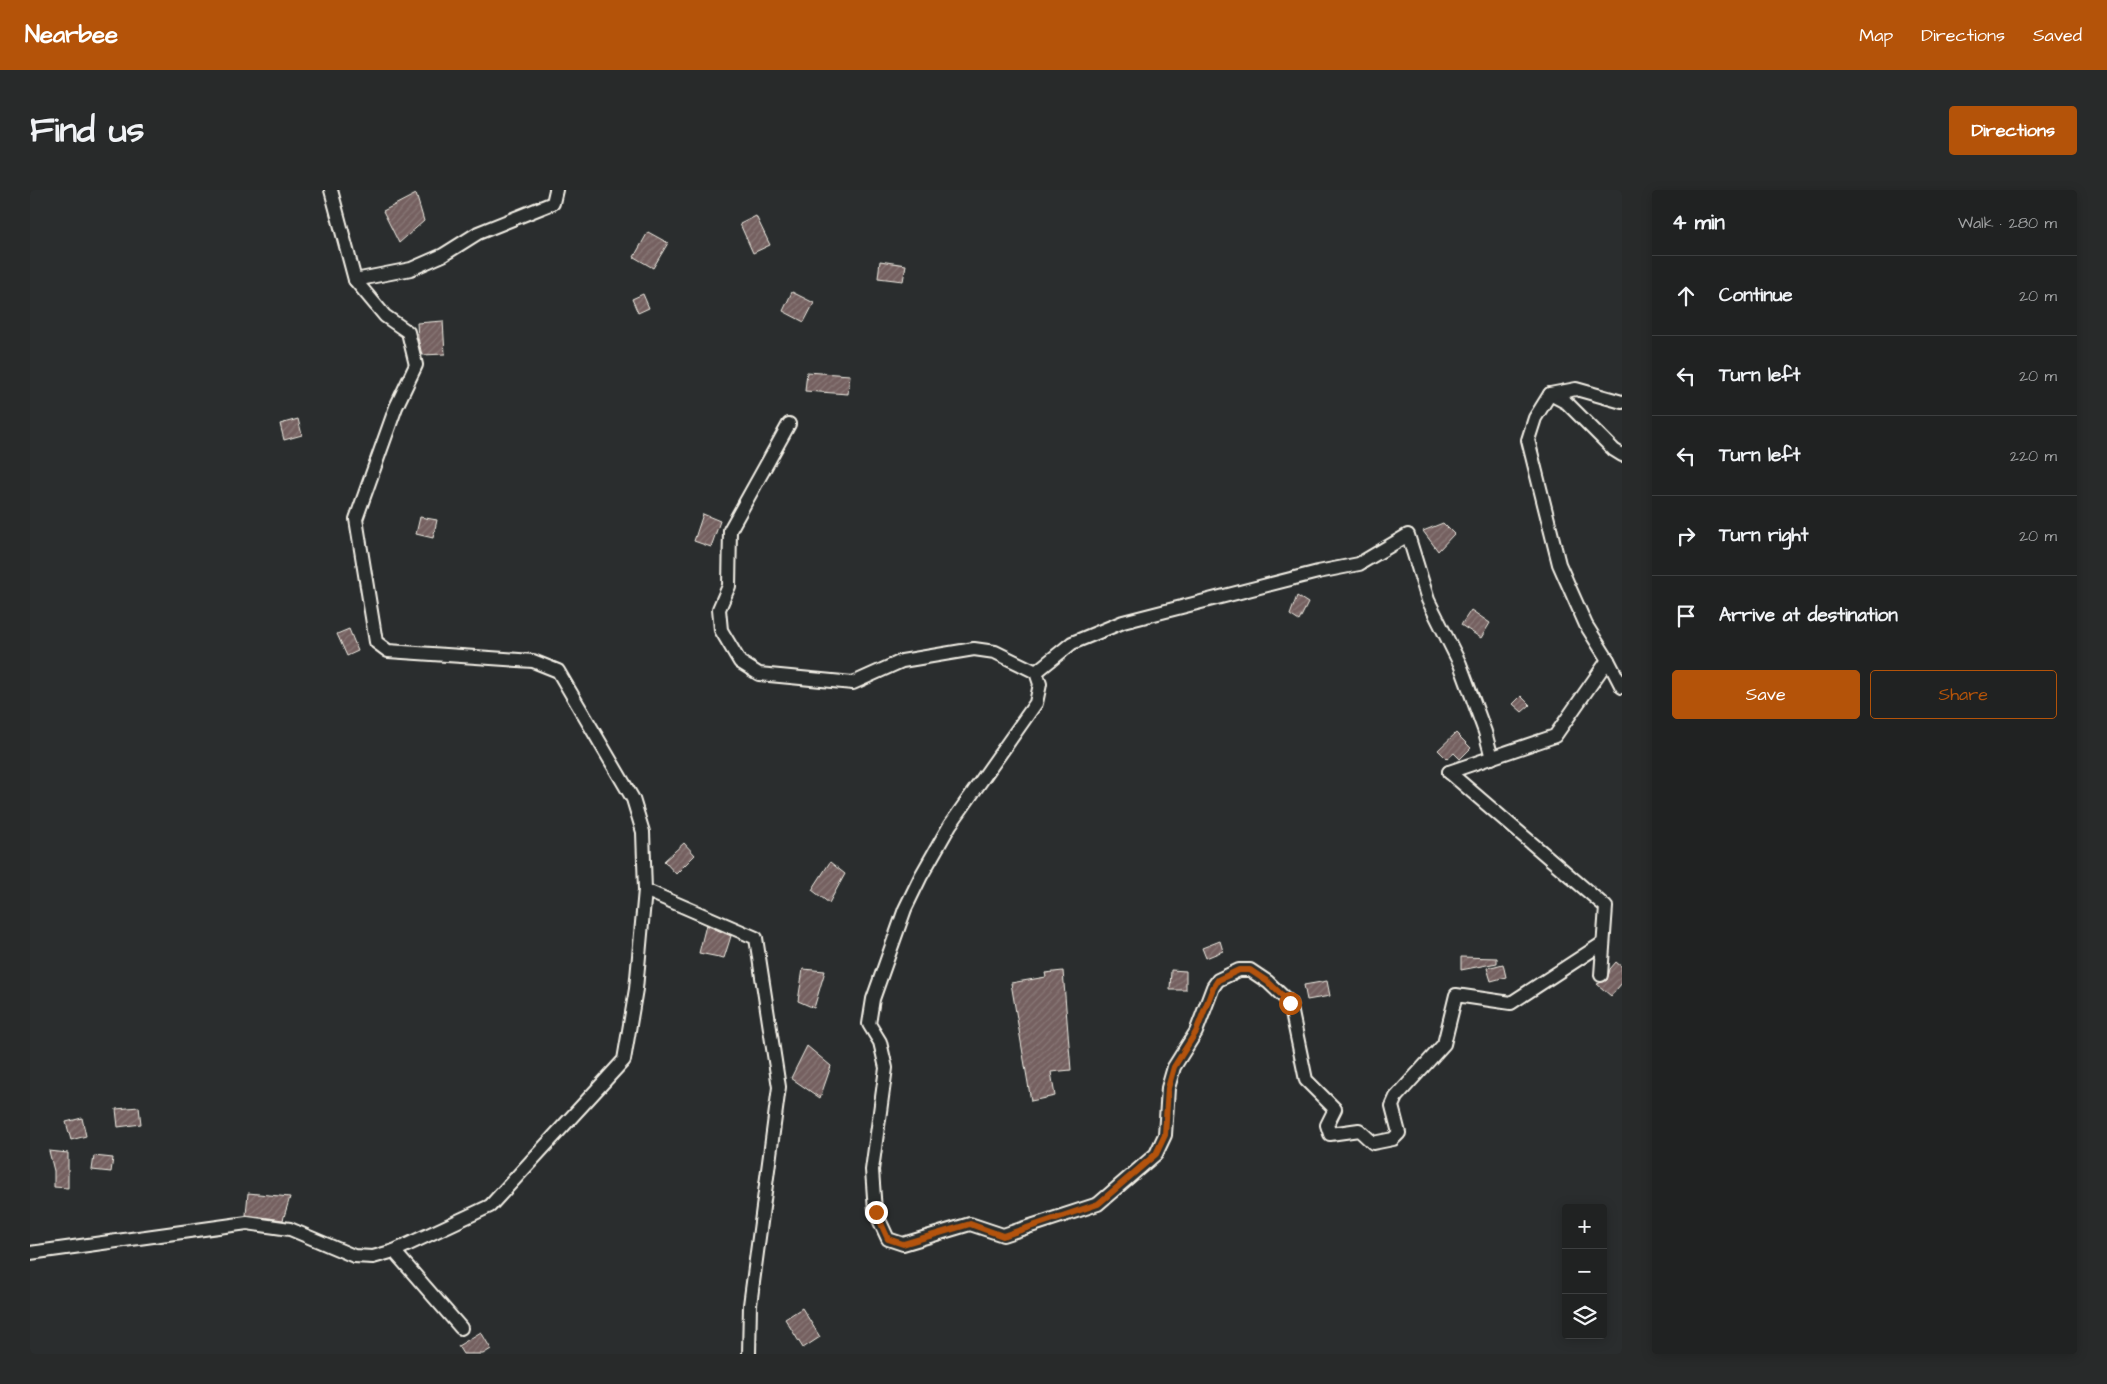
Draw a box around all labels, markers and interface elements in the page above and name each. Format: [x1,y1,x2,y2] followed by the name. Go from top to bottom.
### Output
[25,18,118,52] text: Nearbee
[1859,23,1893,48] text: Map
[1921,23,2005,48] text: Directions
[2033,23,2082,48] text: Saved
[30,106,144,155] text: Find us
[1949,106,2077,155] button: Directions
[1672,208,1725,237] text: 4 min
[1958,212,2057,234] text: Walk · 280 m
[1672,282,1700,310] icon: ahead
[1719,282,1793,309] text: Continue
[2019,285,2057,307] text: 20 m
[1672,362,1700,390] icon: left
[1719,362,1800,389] text: Turn left
[2019,365,2057,387] text: 20 m
[1672,442,1700,470] icon: left
[1719,442,1800,469] text: Turn left
[2010,445,2057,467] text: 220 m
[1672,522,1700,550] icon: right
[1719,522,1808,549] text: Turn right
[2019,525,2057,547] text: 20 m
[1672,602,1700,630] icon: arrive
[1719,602,1898,629] text: Arrive at destination
[1672,670,1860,719] button: Save
[1870,670,2057,719] button: Share
[1279,992,1302,1015] route start
[865,1201,888,1224] route end
[1562,1204,1607,1339] map controls
[1562,1204,1607,1249] button: +
[1562,1249,1607,1294] button: −
[1562,1294,1607,1339] button: layers

